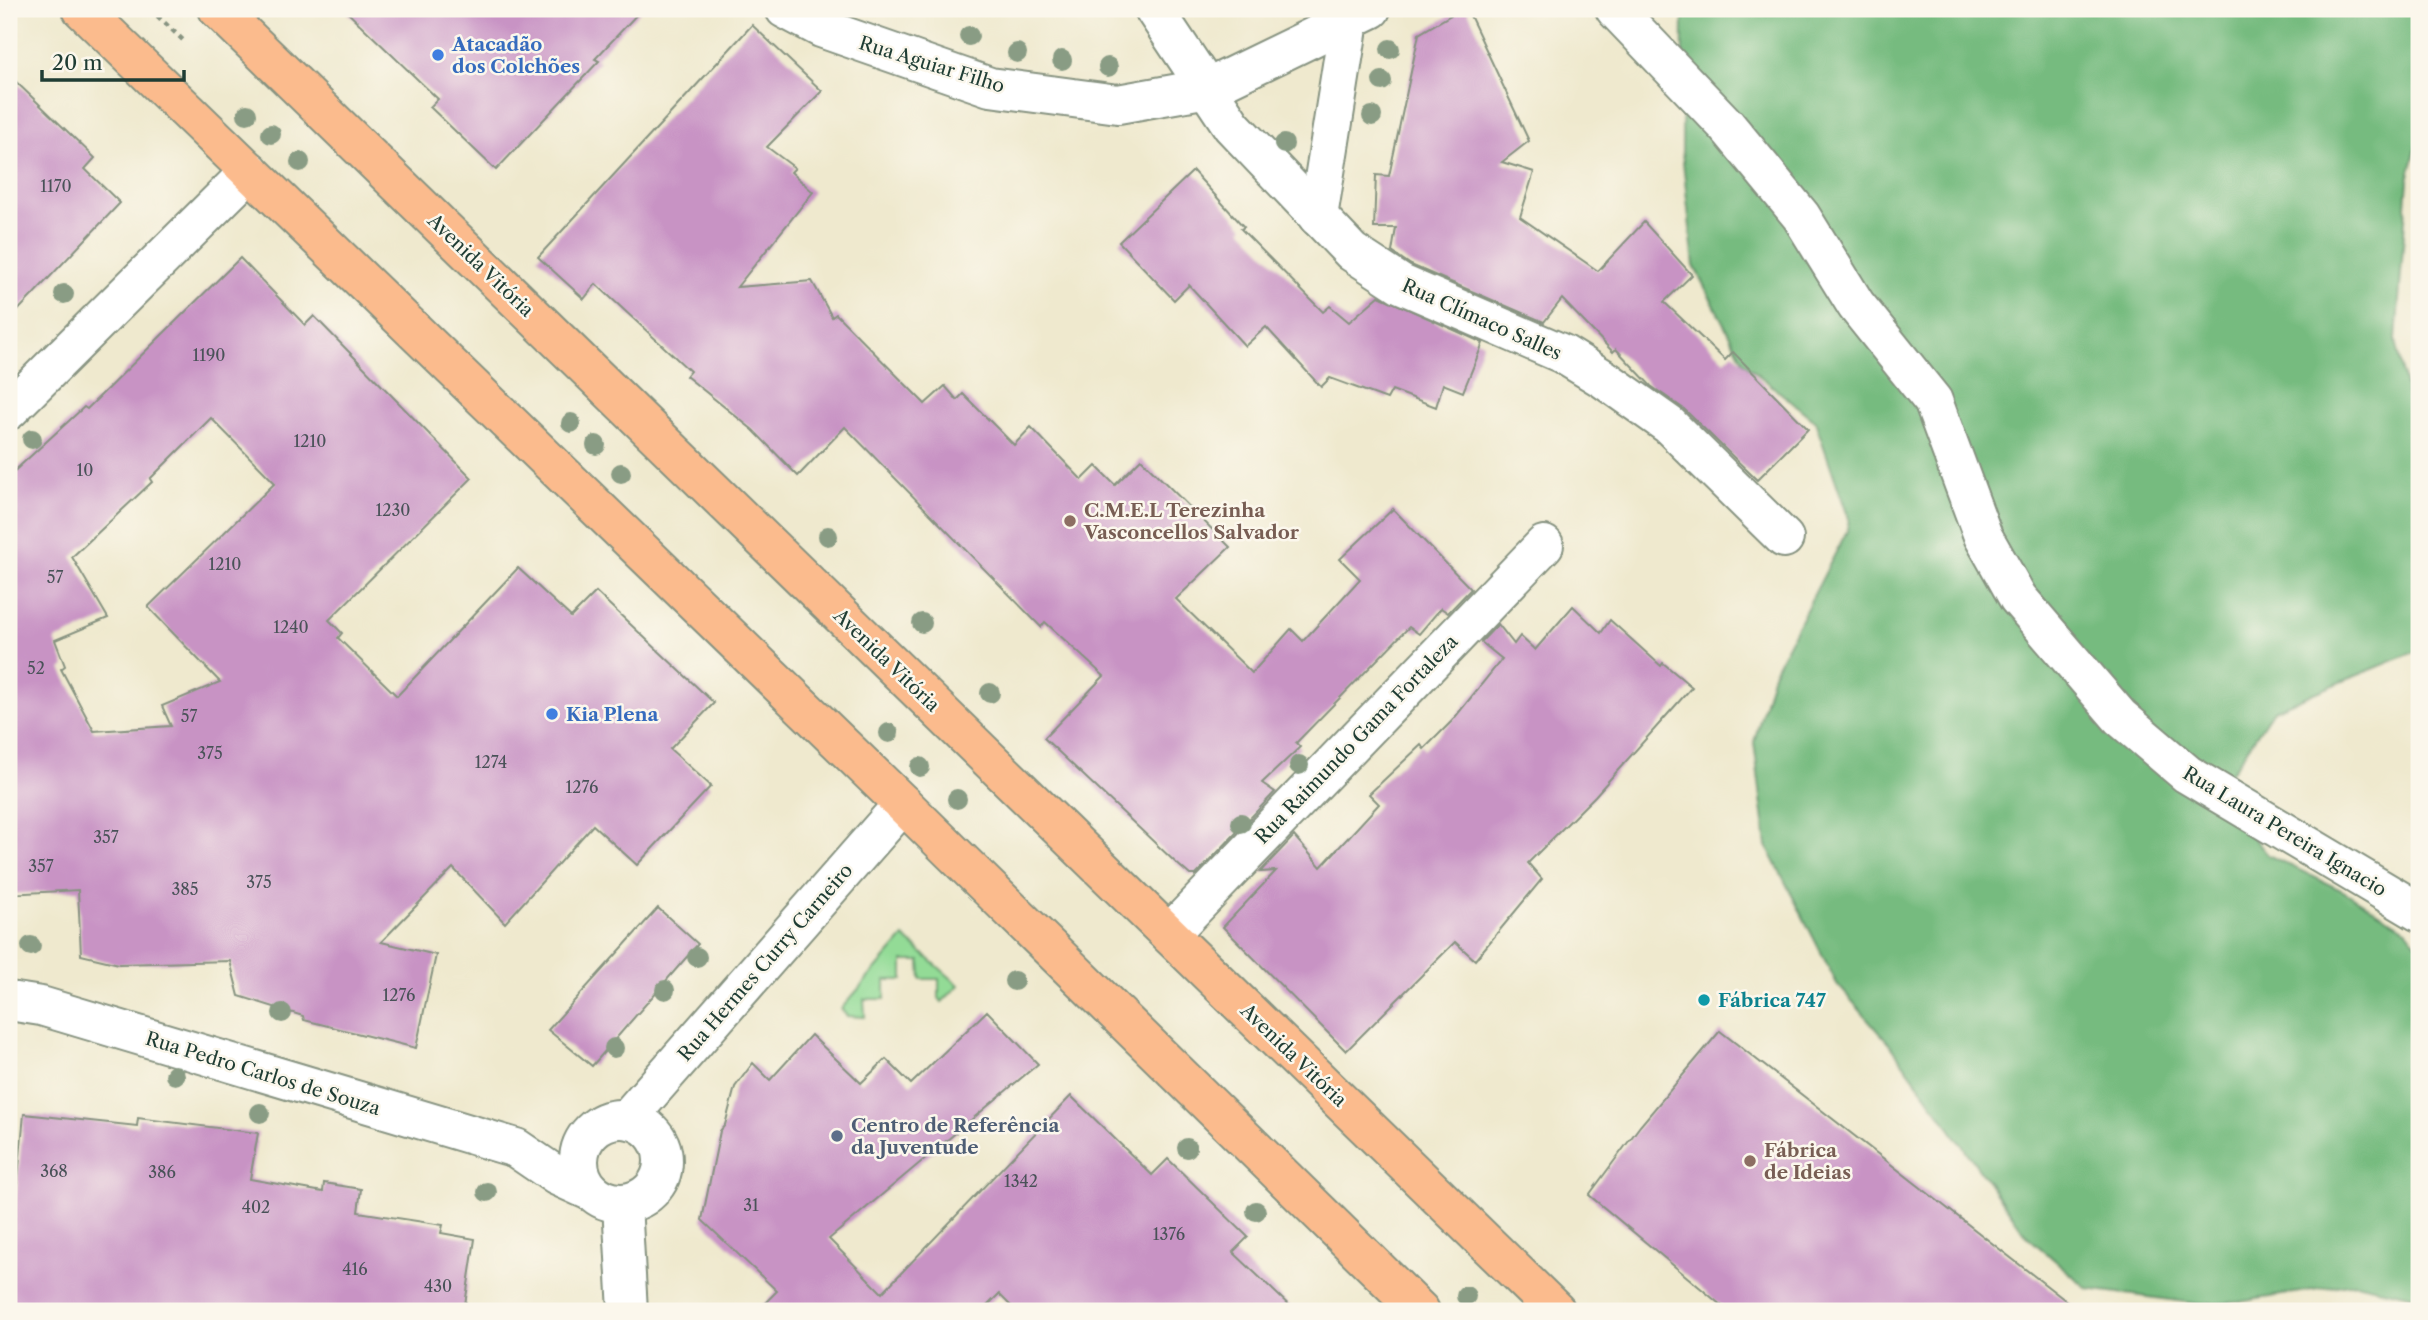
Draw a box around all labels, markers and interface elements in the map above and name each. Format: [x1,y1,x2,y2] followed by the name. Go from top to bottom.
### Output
[856,31,1008,98] street label: Rua Aguiar Filho
[451,33,580,78] place label: Atacadão dos Colchões
[42,38,184,82] scale bar
[430,47,446,63] marker: Atacadão dos Colchões
[52,50,103,75] text: 20 m
[40,176,72,196] house number: 1170
[422,208,538,322] street label: Avenida Vitória
[1398,274,1565,365] street label: Rua Clímaco Salles
[193,345,225,365] house number: 1190
[294,431,326,451] house number: 1210
[77,460,93,480] house number: 10
[1083,499,1300,544] place label: C.M.E.L Terezinha Vasconcellos Salvador
[376,500,410,520] house number: 1230
[1062,513,1078,529] marker: C.M.E.L Terezinha Vasconcellos Salvador
[209,554,241,574] house number: 1210
[47,567,63,587] house number: 57
[828,603,944,717] street label: Avenida Vitória
[273,617,309,637] house number: 1240
[1250,630,1462,849] street label: Rua Raimundo Gama Fortaleza
[27,658,45,678] house number: 52
[566,703,660,726] place label: Kia Plena
[181,706,197,726] house number: 57
[544,706,560,722] marker: Kia Plena
[197,743,223,763] house number: 375
[475,752,507,772] house number: 1274
[2179,761,2391,901] street label: Rua Laura Pereira Ignacio
[566,777,598,797] house number: 1276
[93,827,119,847] house number: 357
[28,856,54,876] house number: 357
[673,859,858,1066] street label: Rua Hermes Curry Carneiro
[246,872,272,892] house number: 375
[172,879,198,899] house number: 385
[383,985,415,1005] house number: 1276
[1718,989,1826,1012] place label: Fábrica 747
[1696,992,1712,1008] marker: Fábrica 747
[1235,998,1351,1112] street label: Avenida Vitória
[143,1027,383,1120] street label: Rua Pedro Carlos de Souza
[851,1114,1061,1159] place label: Centro de Referência da Juventude
[829,1128,845,1144] marker: Centro de Referência da Juventude
[1764,1139,1851,1184] place label: Fábrica de Ideias
[1742,1153,1758,1169] marker: Fábrica de Ideias
[40,1161,68,1181] house number: 368
[148,1162,176,1182] house number: 386
[1004,1171,1038,1191] house number: 1342
[743,1195,759,1215] house number: 31
[242,1197,270,1217] house number: 402
[1153,1224,1185,1244] house number: 1376
[342,1259,368,1279] house number: 416
[424,1276,452,1296] house number: 430

